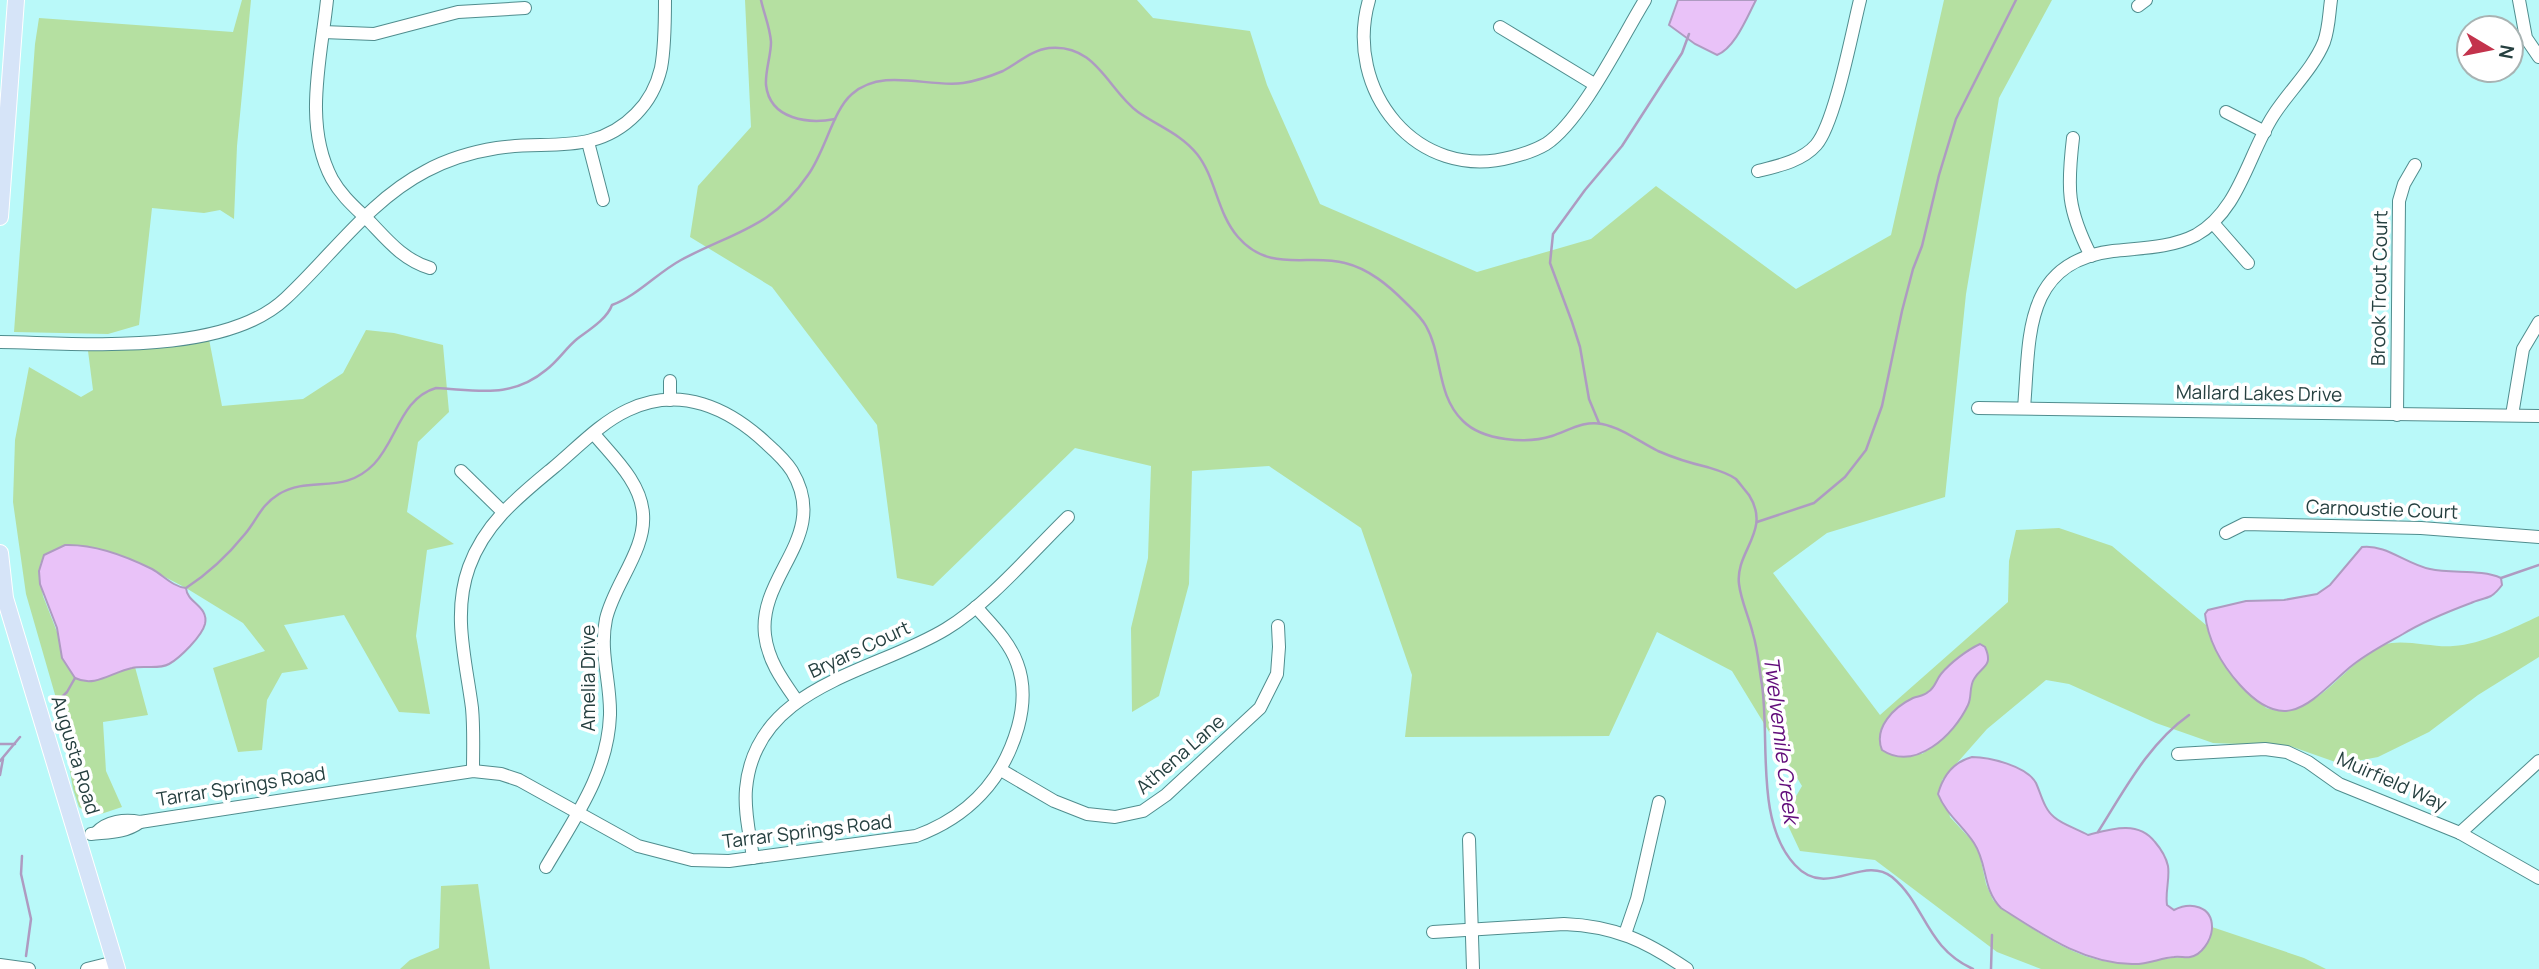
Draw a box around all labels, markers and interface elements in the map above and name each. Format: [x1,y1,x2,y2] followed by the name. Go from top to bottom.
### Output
[2455,14,2525,84] north arrow
[2493,43,2521,61] text: N
[2365,210,2393,366] street label: Brook Trout Court
[2176,379,2342,407] street label: Mallard Lakes Drive
[2305,493,2459,525] street label: Carnoustie Court
[804,614,914,684] street label: Bryars Court
[575,625,601,731] street label: Amelia Drive
[1758,655,1806,827] water label: Twelvemile Creek
[46,692,106,818] street label: Augusta Road
[1130,708,1230,800] street label: Athena Lane
[2333,745,2451,817] street label: Muirfield Way
[155,760,327,812] street label: Tarrar Springs Road
[721,808,893,854] street label: Tarrar Springs Road

